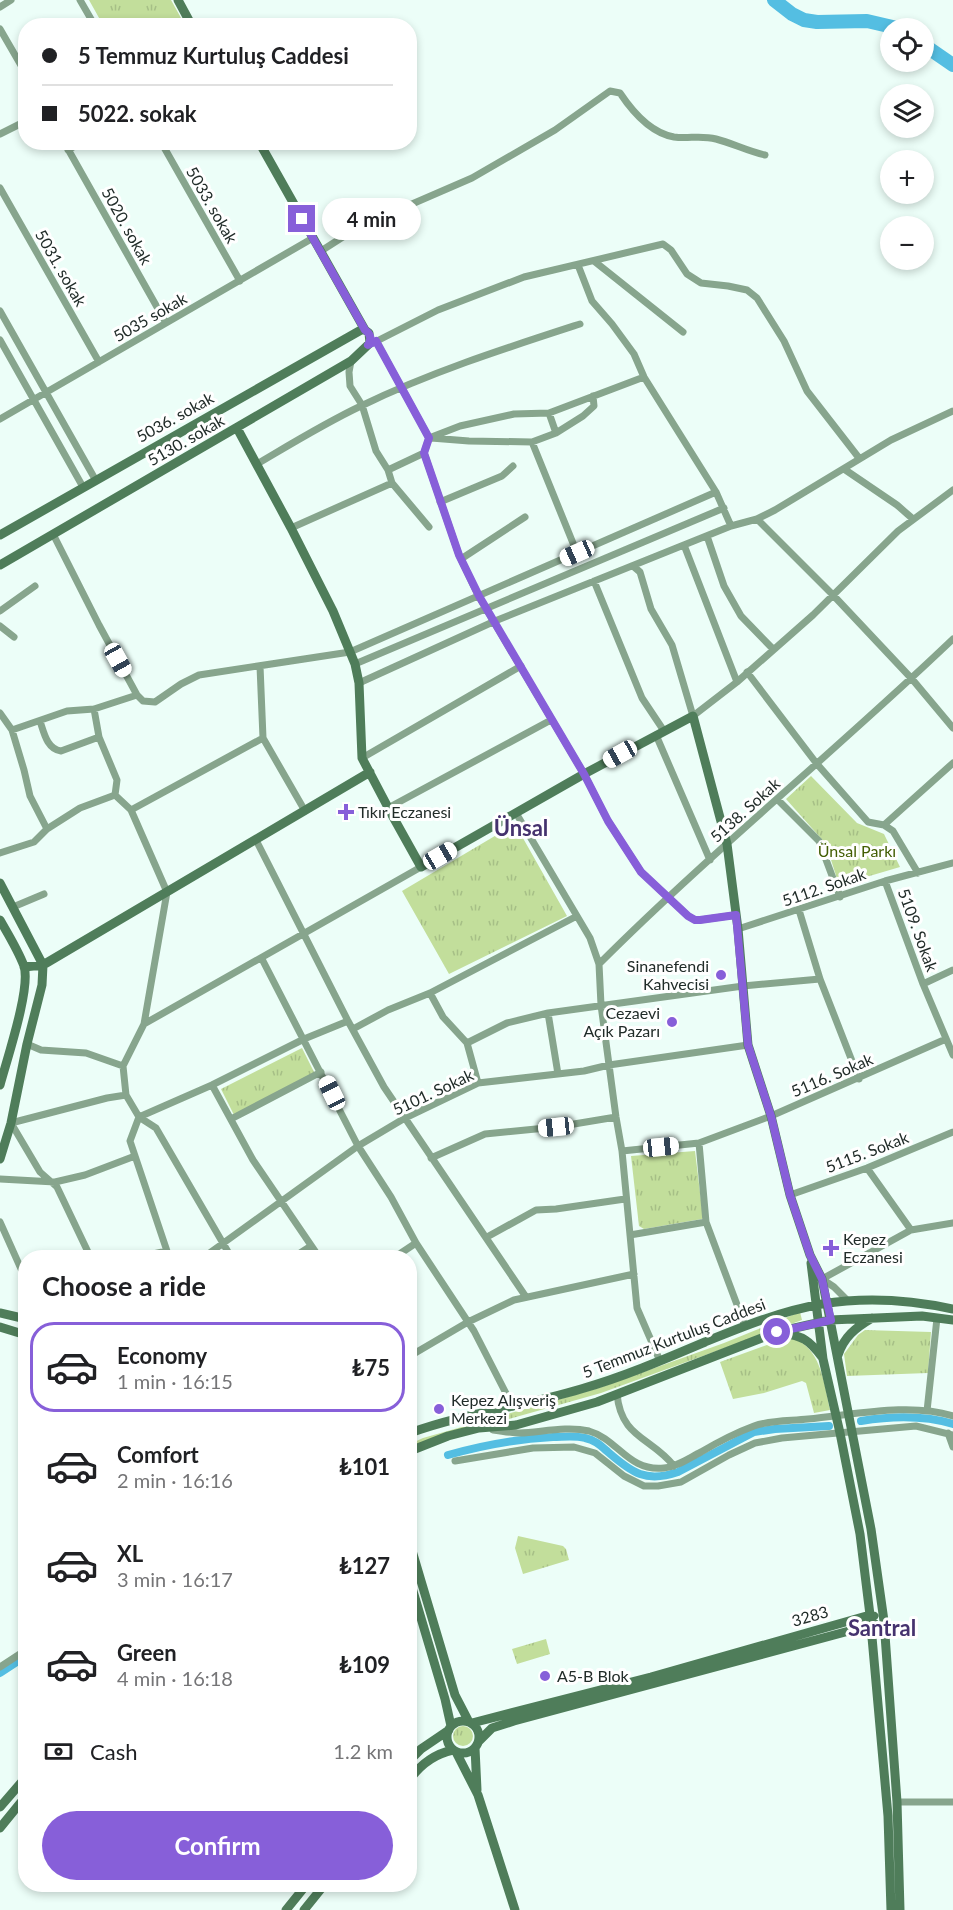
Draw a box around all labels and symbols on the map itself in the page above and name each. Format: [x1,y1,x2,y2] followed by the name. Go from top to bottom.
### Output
[183,163,242,247] street label: 5033. sokak
[98,184,157,268] street label: 5020. sokak
[323,198,422,240] callout: 4 min
[288,205,315,232] route end
[32,226,91,310] street label: 5031. sokak
[110,288,191,345] street label: 5035 sokak
[133,387,217,446] street label: 5036. sokak
[144,410,228,469] street label: 5130. sokak
[557,537,597,569] car
[101,640,135,680] car
[600,737,640,771] car
[706,773,784,846] street label: 5138. Sokak
[358,802,451,821] place label: Tıkır Eczanesi
[339,805,353,819] marker: Tıkır Eczanesi
[494,814,548,841] district label: Ünsal
[420,839,460,873] car
[818,841,896,860] park label: Ünsal Parkı
[780,863,869,910] street label: 5112. Sokak
[895,886,943,975] street label: 5109. Sokak
[627,956,709,993] place label: Sinanefendi Kahvecisi
[714,968,728,982] marker: Sinanefendi Kahvecisi
[584,1003,660,1040] place label: Cezaevi Açık Pazarı
[665,1015,679,1029] marker: Cezaevi Açık Pazarı
[788,1048,876,1100] street label: 5116. Sokak
[389,1064,477,1119] street label: 5101. Sokak
[316,1073,348,1113] car
[537,1116,575,1138] car
[823,1127,912,1176] street label: 5115. Sokak
[642,1136,680,1158] car
[843,1229,903,1266] place label: Kepez Eczanesi
[824,1241,838,1255] marker: Kepez Eczanesi
[580,1294,768,1381] street label: 5 Temmuz Kurtuluş Caddesi
[763,1318,790,1345] route start
[451,1390,556,1427] place label: Kepez Alışveriş Merkezi
[432,1402,446,1416] marker: Kepez Alışveriş Merkezi
[789,1601,830,1630] street label: 3283
[848,1614,916,1641] district label: Santral
[557,1666,630,1685] place label: A5-B Blok
[538,1669,552,1683] marker: A5-B Blok

